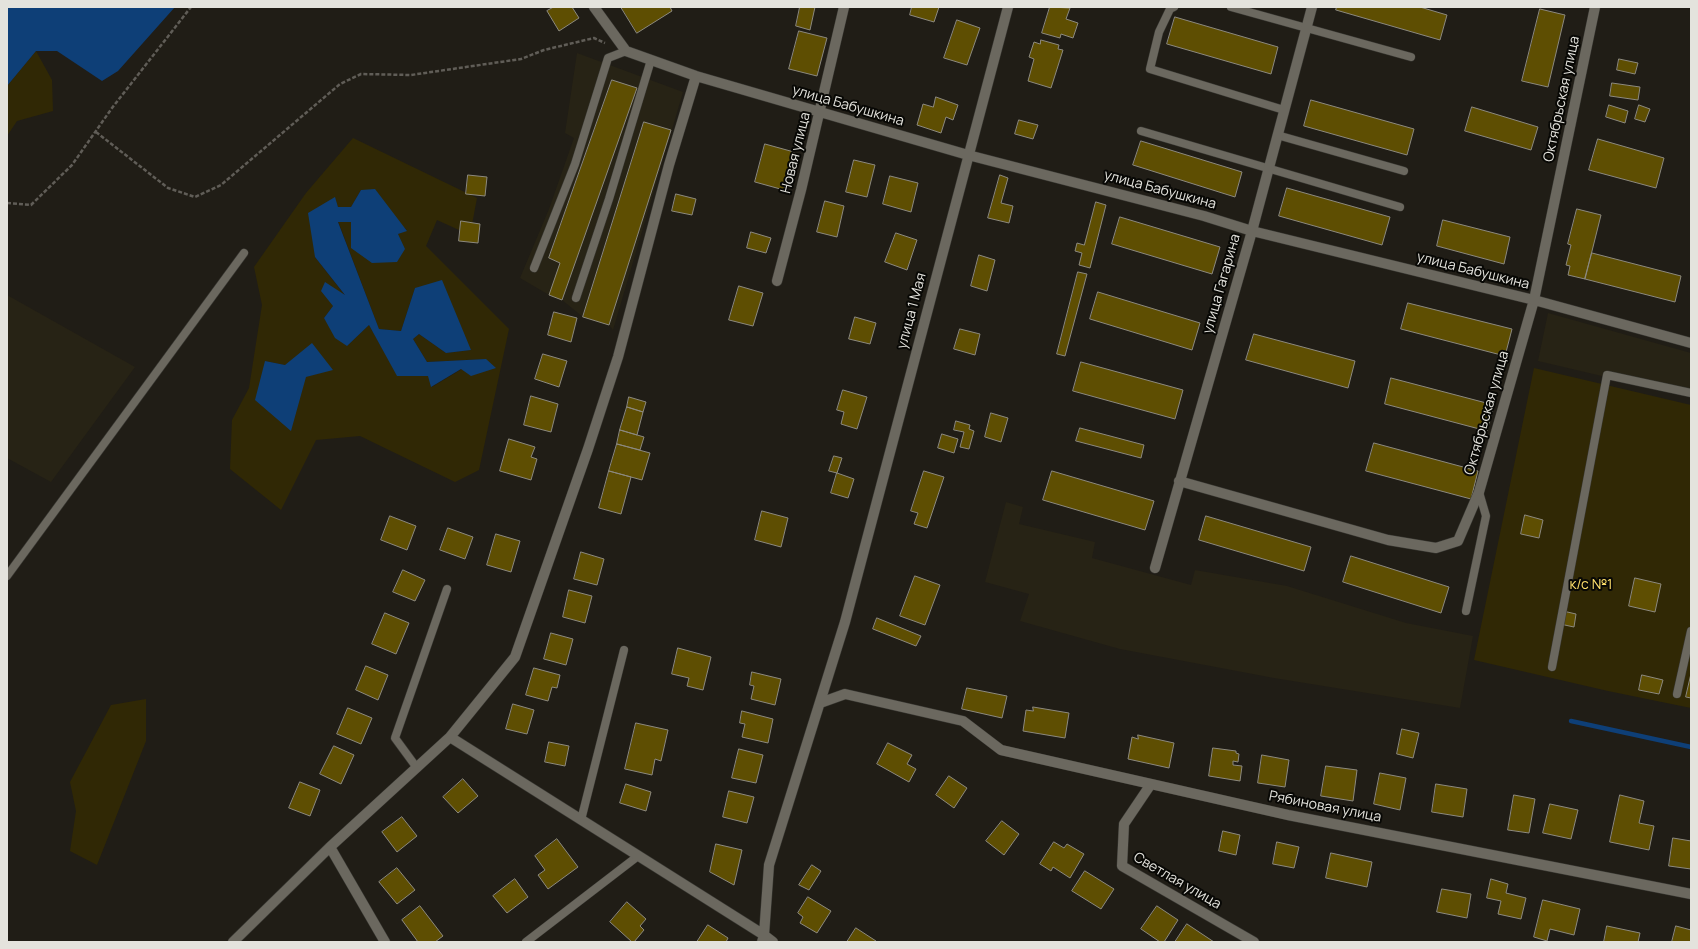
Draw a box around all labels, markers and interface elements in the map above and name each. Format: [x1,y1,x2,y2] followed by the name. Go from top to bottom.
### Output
[1540,35,1584,163] street label: Октябрьская улица
[790,82,906,130] street label: улица Бабушкина
[778,111,814,195] street label: Новая улица
[1102,167,1218,213] street label: улица Бабушкина
[1200,232,1244,336] street label: улица Гагарина
[1415,249,1531,293] street label: улица Бабушкина
[894,271,930,351] street label: улица 1 Мая
[1461,349,1513,477] street label: Октябрьская улица
[1569,577,1613,593] park label: к/с №1
[1267,788,1383,826] street label: Рябиновая улица
[1130,849,1224,913] street label: Светлая улица

